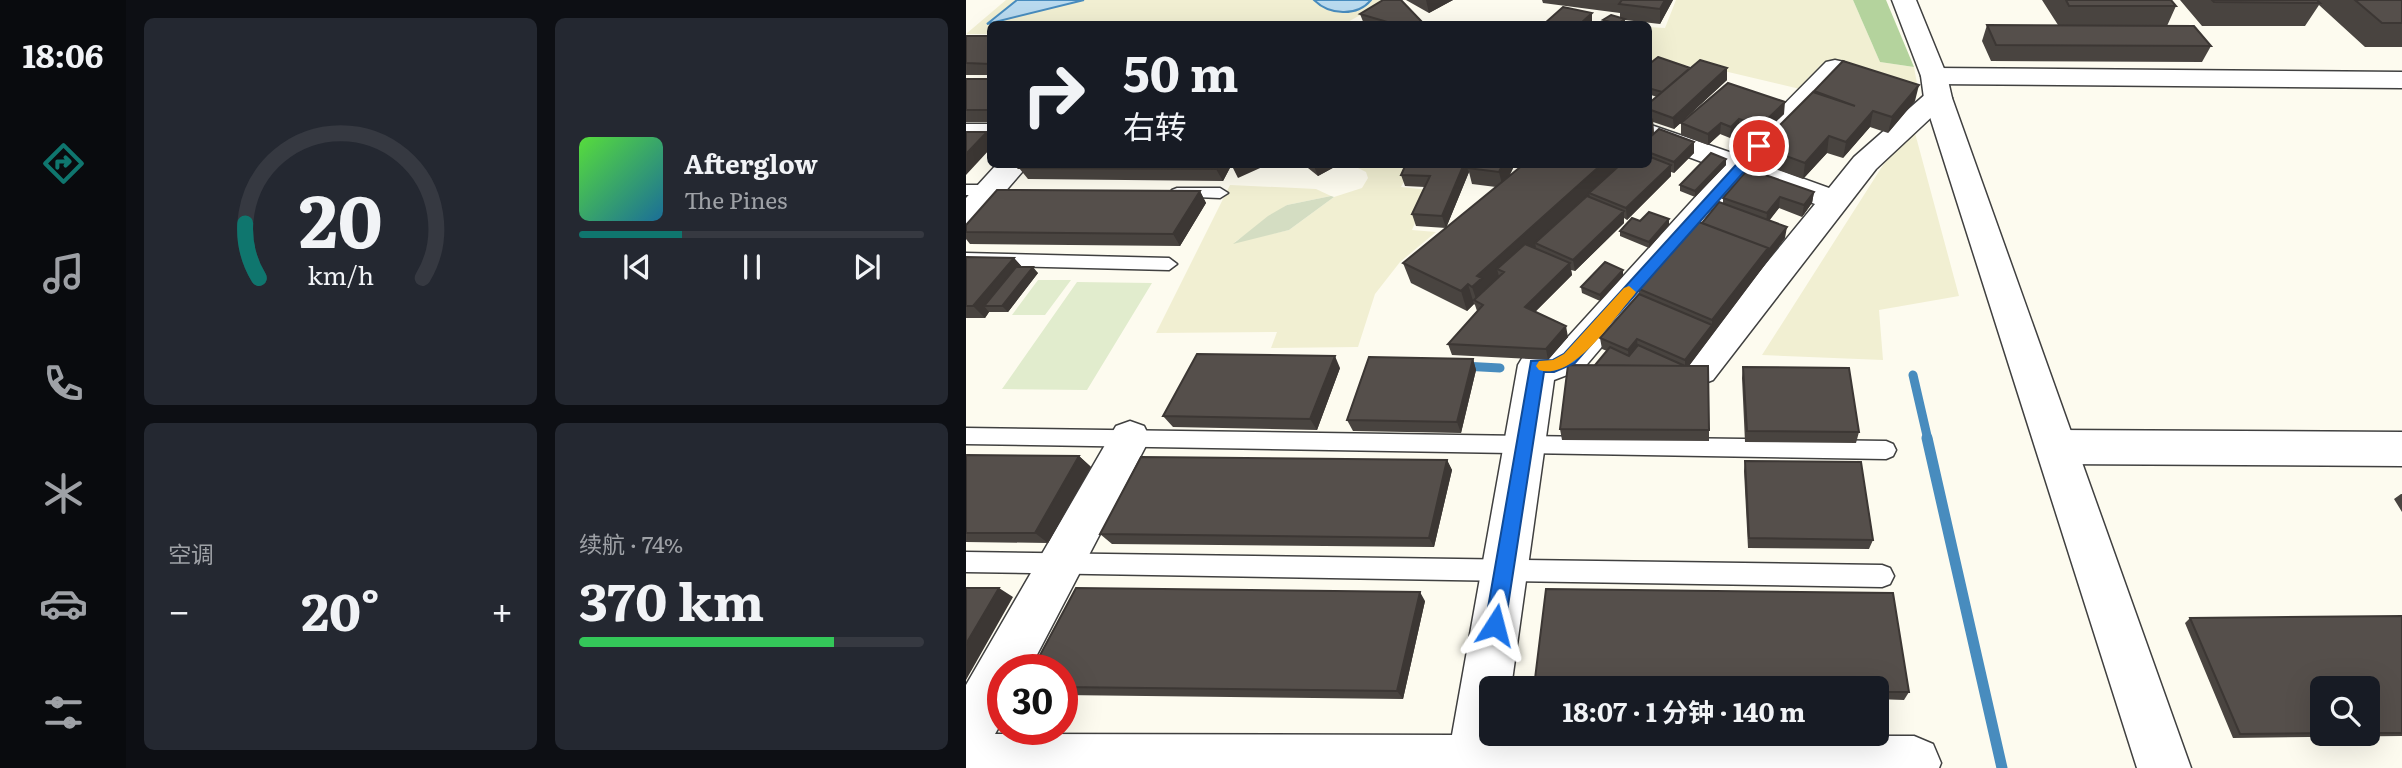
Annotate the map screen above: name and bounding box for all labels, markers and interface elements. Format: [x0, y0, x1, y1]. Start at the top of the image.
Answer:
text: 18:06 [22, 30, 104, 78]
text: 50 m [1123, 34, 1239, 107]
icon: right [1008, 49, 1099, 140]
text: 右转 [1123, 101, 1187, 149]
pin [1729, 116, 1789, 176]
icon: arrive [1740, 127, 1778, 165]
icon: directions [39, 139, 88, 188]
text: Afterglow [684, 143, 818, 182]
text: 20 [299, 162, 382, 270]
text: The Pines [684, 182, 787, 216]
icon: previous [618, 248, 656, 286]
icon: pause [733, 248, 771, 286]
icon: next [848, 248, 886, 286]
icon: music [39, 249, 88, 298]
text: km/h [307, 256, 374, 293]
icon: phone [39, 359, 88, 408]
icon: climate [39, 469, 88, 518]
text: 续航 · 74% [579, 526, 683, 560]
text: 空调 [168, 536, 214, 570]
text: 370 km [579, 560, 764, 637]
text: 20° [301, 570, 380, 647]
icon: car [39, 579, 88, 628]
text: − [168, 580, 190, 637]
text: + [491, 580, 513, 637]
position arrow [1458, 588, 1532, 662]
speed limit sign: 30 [987, 654, 1078, 745]
map controls [2310, 676, 2380, 746]
button: search [2310, 676, 2380, 746]
icon: filters [39, 688, 88, 737]
text: 18:07 · 1 分钟 · 140 m [1562, 691, 1806, 730]

